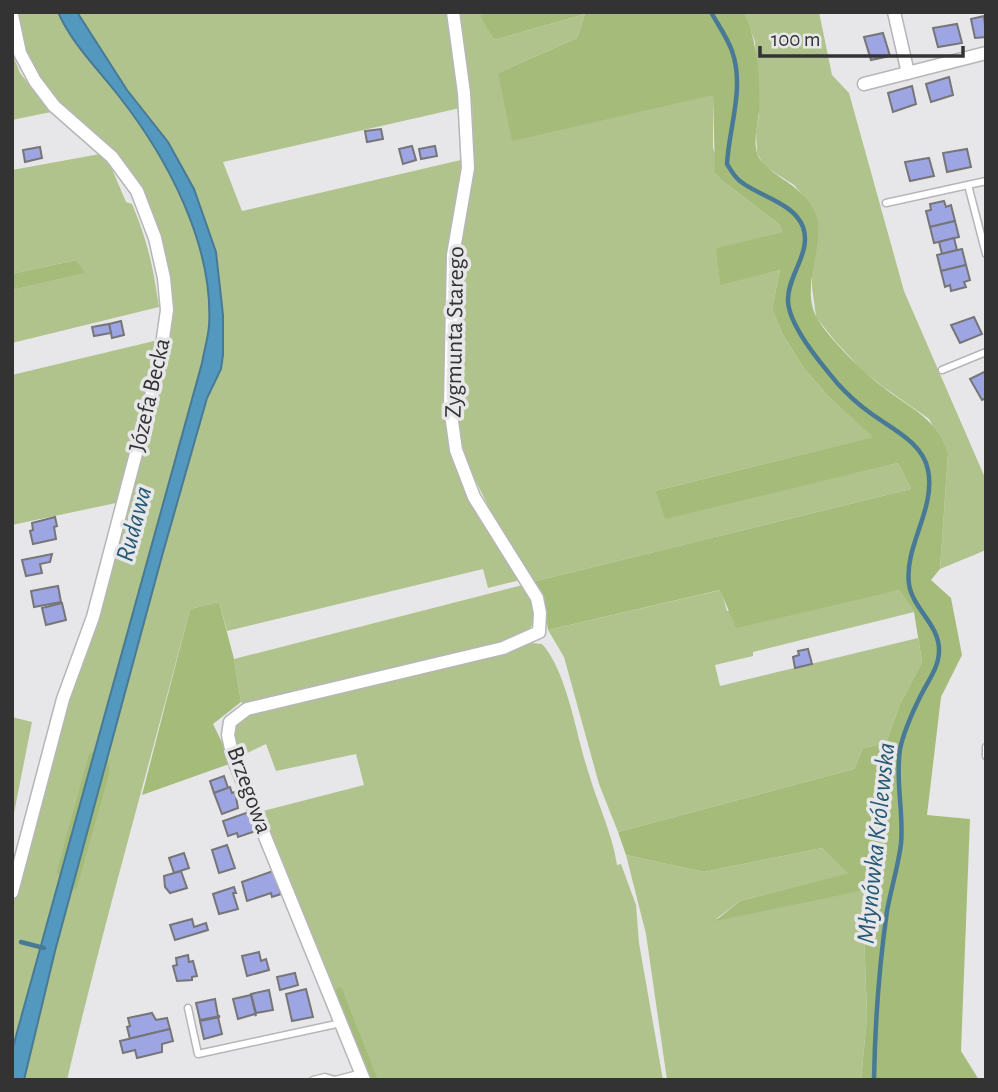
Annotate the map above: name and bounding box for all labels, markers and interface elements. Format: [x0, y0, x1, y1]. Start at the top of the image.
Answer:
scale bar [760, 14, 963, 58]
text: 100 m [771, 29, 821, 50]
street label: Zygmunta Starego [442, 246, 468, 418]
street label: Józefa Becka [125, 336, 175, 454]
water label: Rudawa [112, 484, 156, 564]
water label: Młynówka Królewska [853, 741, 899, 945]
street label: Brzegowa [222, 743, 276, 837]

